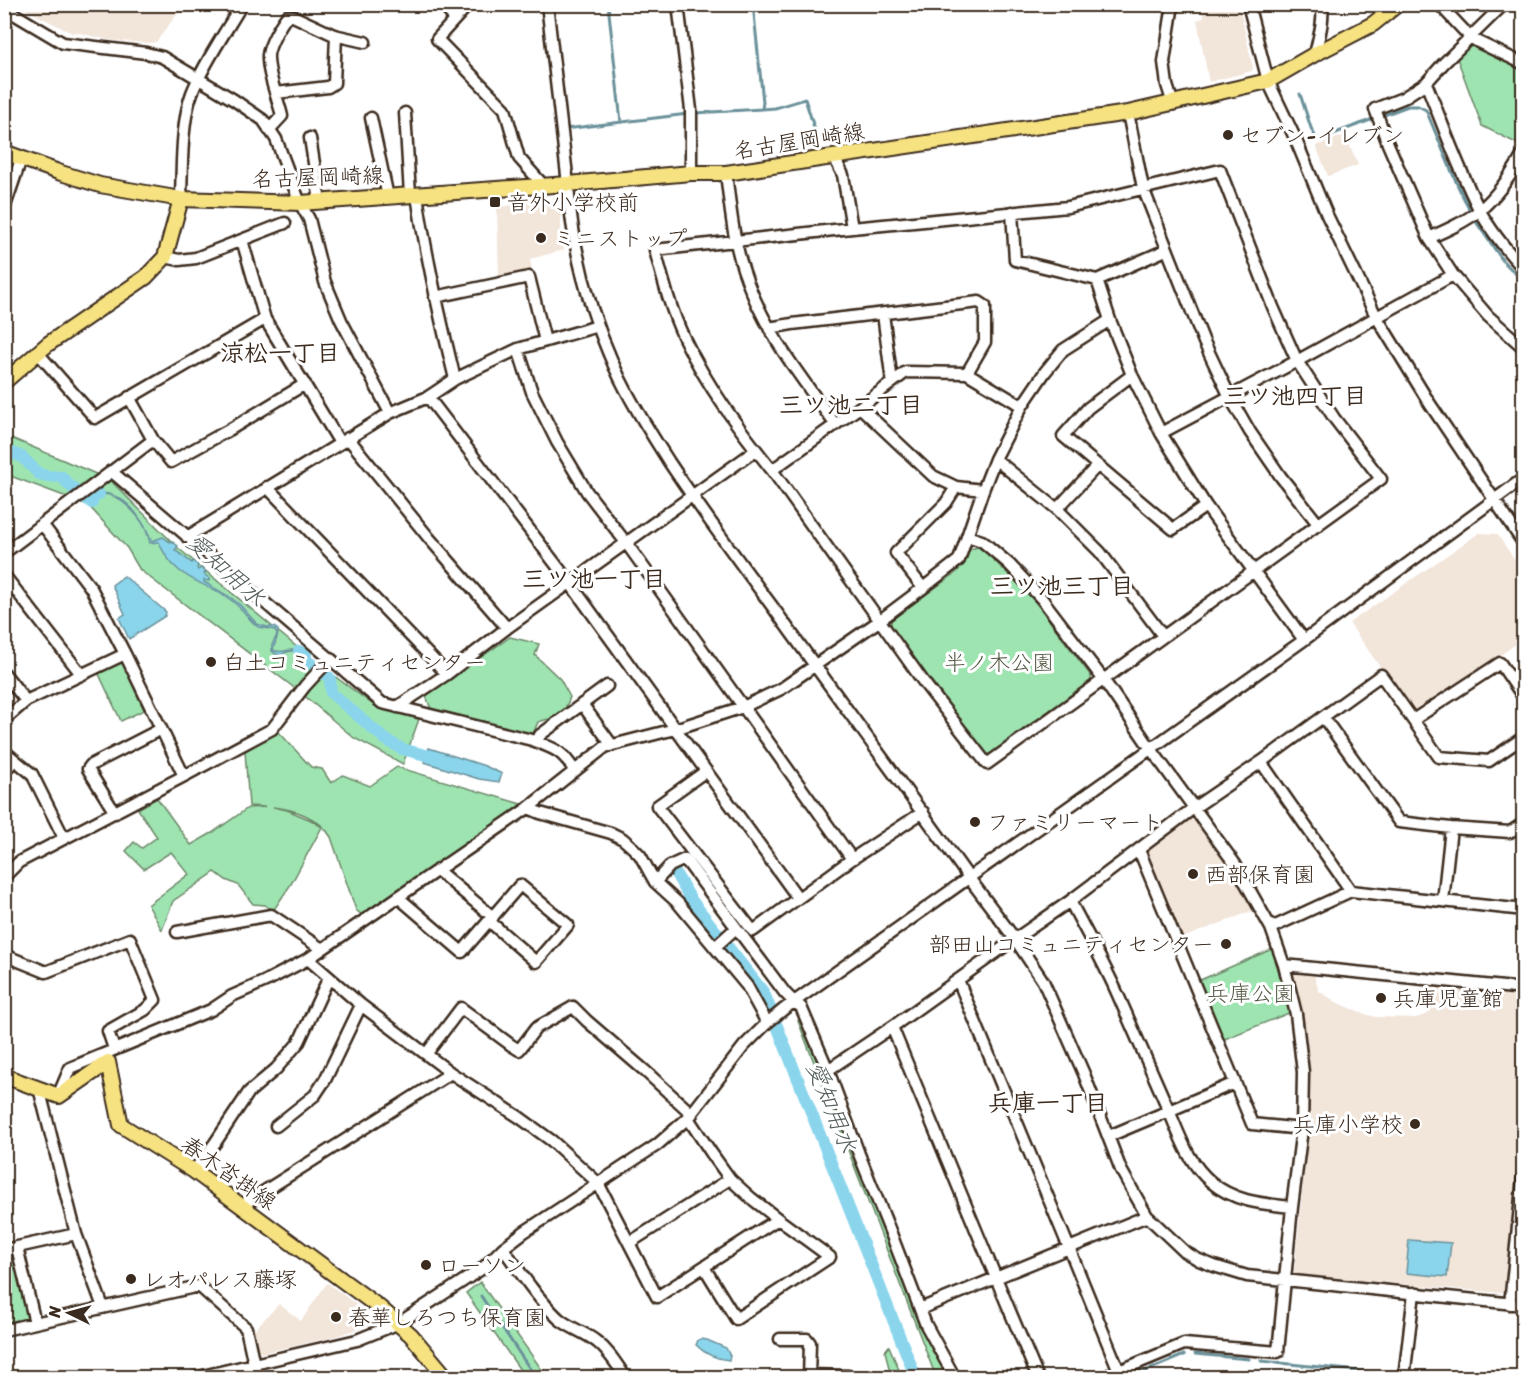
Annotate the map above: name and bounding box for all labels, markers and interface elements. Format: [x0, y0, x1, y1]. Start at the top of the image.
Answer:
street label: 名古屋岡崎線 [731, 111, 867, 171]
place label: セブン-イレブン [1240, 116, 1404, 155]
marker: セブン-イレブン [1221, 128, 1235, 142]
street label: 名古屋岡崎線 [251, 155, 385, 199]
place label: 音外小学校前 [507, 183, 639, 222]
marker: 音外小学校前 [488, 195, 502, 209]
place label: ミニストップ [553, 219, 687, 258]
marker: ミニストップ [534, 231, 548, 245]
district label: 涼松一丁目 [220, 332, 340, 374]
district label: 三ツ池四丁目 [1223, 375, 1367, 417]
district label: 三ツ池二丁目 [779, 384, 923, 426]
water label: 愛知用水 [176, 522, 276, 618]
district label: 三ツ池一丁目 [522, 558, 666, 600]
district label: 三ツ池三丁目 [990, 565, 1134, 607]
place label: 白土コミュニティセンター [223, 643, 486, 682]
park label: 半ノ木公園 [944, 643, 1054, 682]
marker: 白土コミュニティセンター [204, 655, 218, 669]
place label: ファミリーマート [987, 803, 1163, 842]
marker: ファミリーマート [968, 815, 982, 829]
place label: 西部保育園 [1205, 855, 1315, 894]
marker: 西部保育園 [1186, 867, 1200, 881]
place label: 部田山コミュニティセンター [929, 925, 1214, 964]
marker: 部田山コミュニティセンター [1219, 937, 1233, 951]
park label: 兵庫公園 [1207, 974, 1295, 1013]
place label: 兵庫児童館 [1393, 979, 1503, 1018]
marker: 兵庫児童館 [1374, 991, 1388, 1005]
water label: 愛知用水 [795, 1055, 869, 1159]
district label: 兵庫一丁目 [988, 1082, 1108, 1124]
place label: 兵庫小学校 [1293, 1105, 1403, 1144]
marker: 兵庫小学校 [1408, 1117, 1422, 1131]
street label: 春木沓掛線 [173, 1125, 285, 1221]
place label: ローソン [438, 1246, 526, 1285]
marker: ローソン [419, 1258, 433, 1272]
place label: レオパレス藤塚 [143, 1260, 297, 1299]
marker: レオパレス藤塚 [124, 1272, 138, 1286]
north arrow [39, 1283, 99, 1343]
place label: 春華しろつち保育園 [348, 1298, 546, 1337]
text: N [40, 1304, 70, 1320]
marker: 春華しろつち保育園 [329, 1310, 343, 1324]

